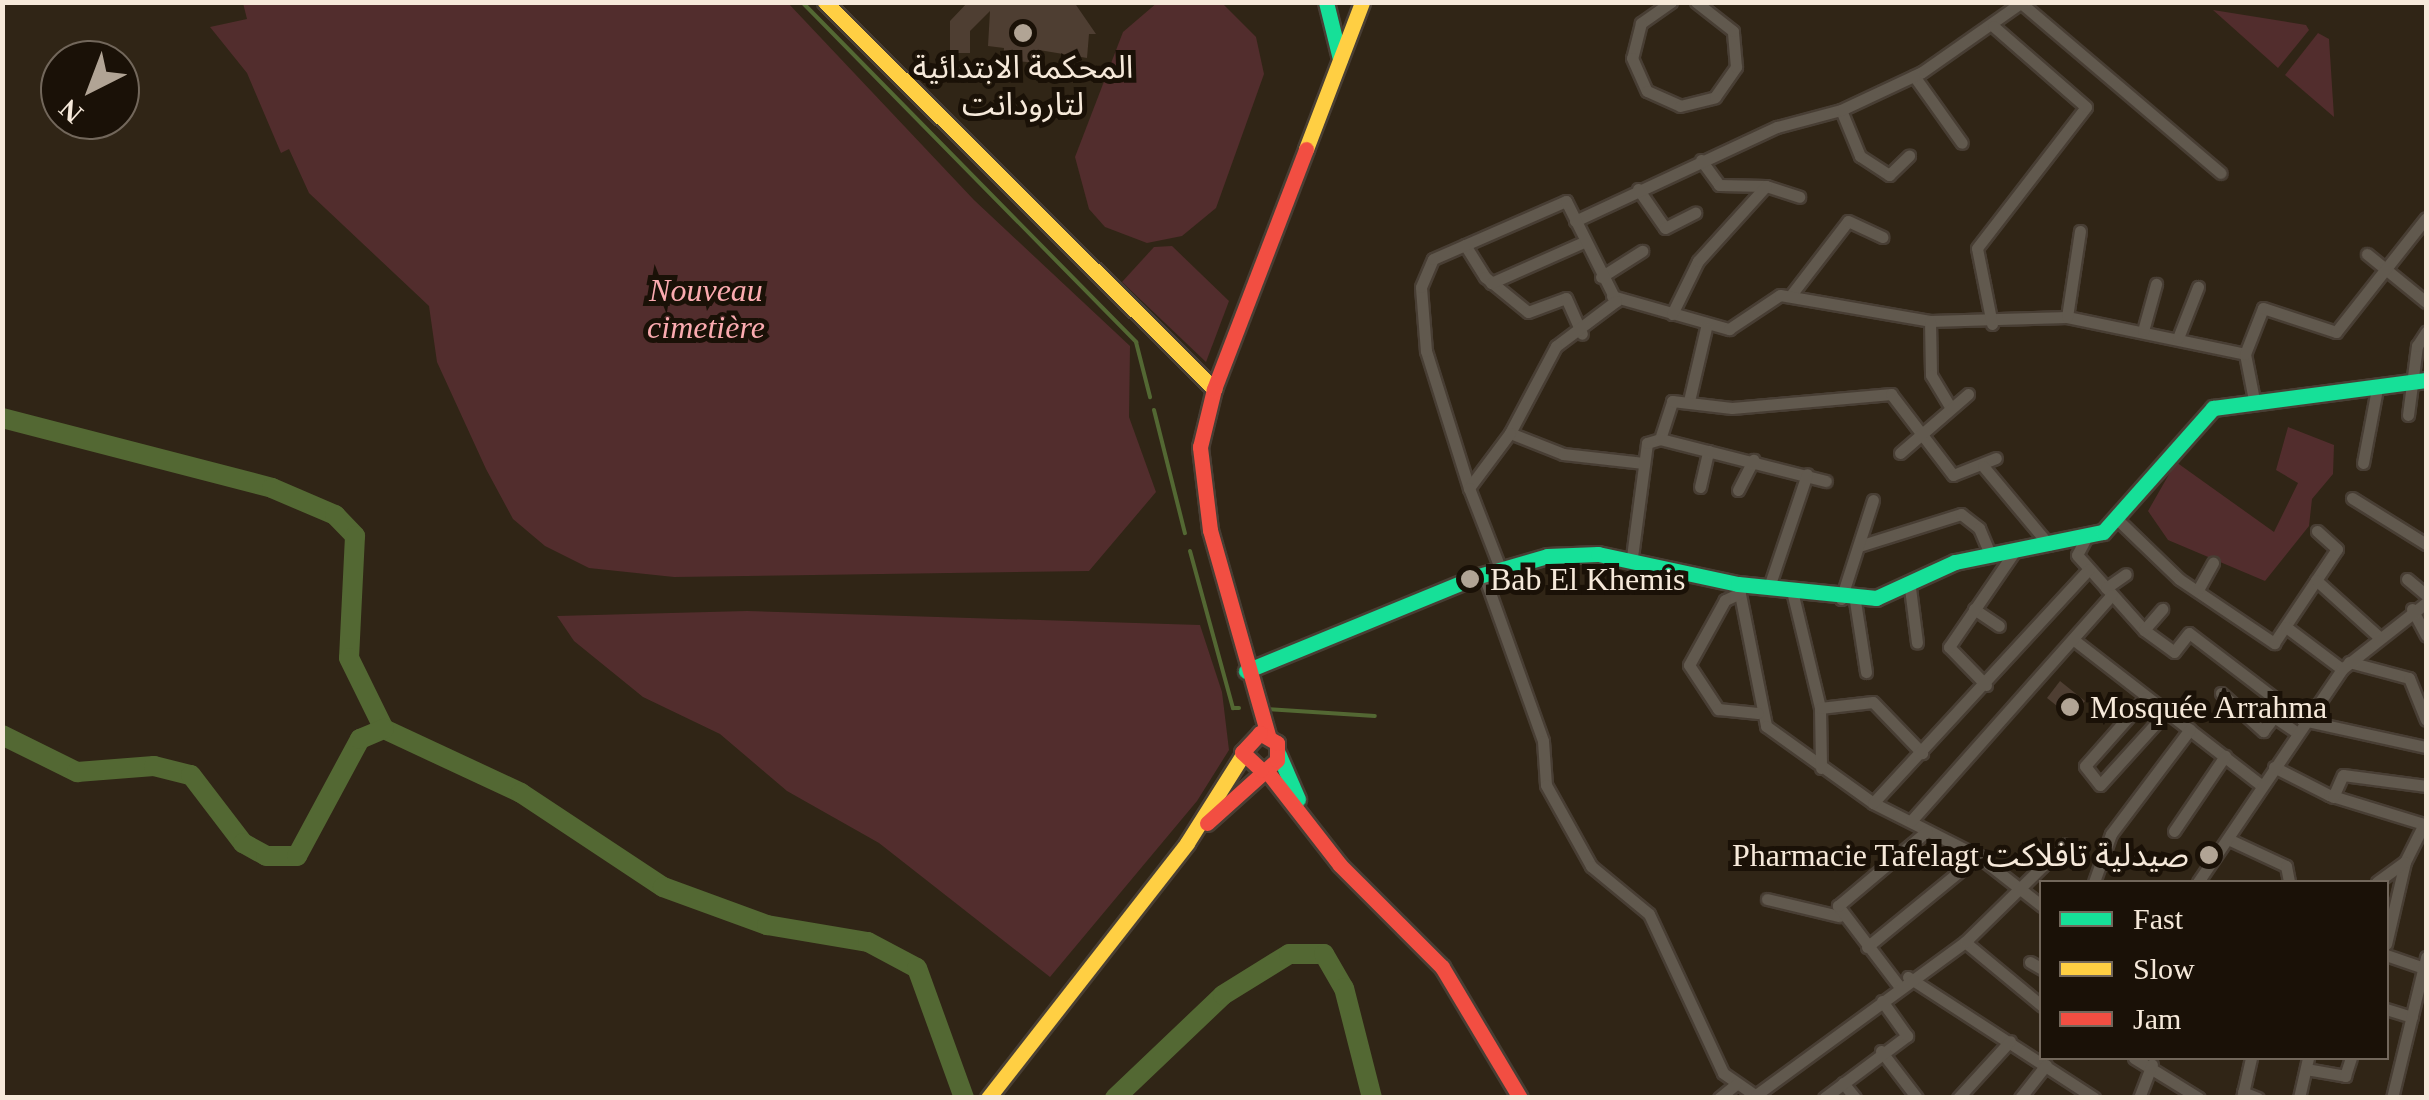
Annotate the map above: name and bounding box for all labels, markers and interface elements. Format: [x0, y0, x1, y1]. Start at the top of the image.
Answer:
marker: المحكمة الابتدائية لتارودانت [1012, 22, 1034, 44]
north arrow [40, 40, 140, 140]
place label: المحكمة الابتدائية لتارودانت [913, 49, 1133, 124]
text: N [53, 93, 89, 129]
park label: Nouveau cimetière [647, 272, 765, 347]
place label: Bab El Khemis [1490, 560, 1686, 598]
marker: Bab El Khemis [1459, 568, 1481, 590]
place label: Mosquée Arrahma [2090, 688, 2329, 726]
marker: Mosquée Arrahma [2059, 696, 2081, 718]
place label: Pharmacie Tafelagt صيدلية تافلاكت [1731, 836, 2189, 874]
marker: Pharmacie Tafelagt صيدلية تافلاكت [2198, 844, 2220, 866]
legend [2039, 880, 2389, 1060]
text: Fast [2133, 902, 2183, 935]
text: Slow [2133, 952, 2195, 985]
text: Jam [2133, 1002, 2181, 1035]

